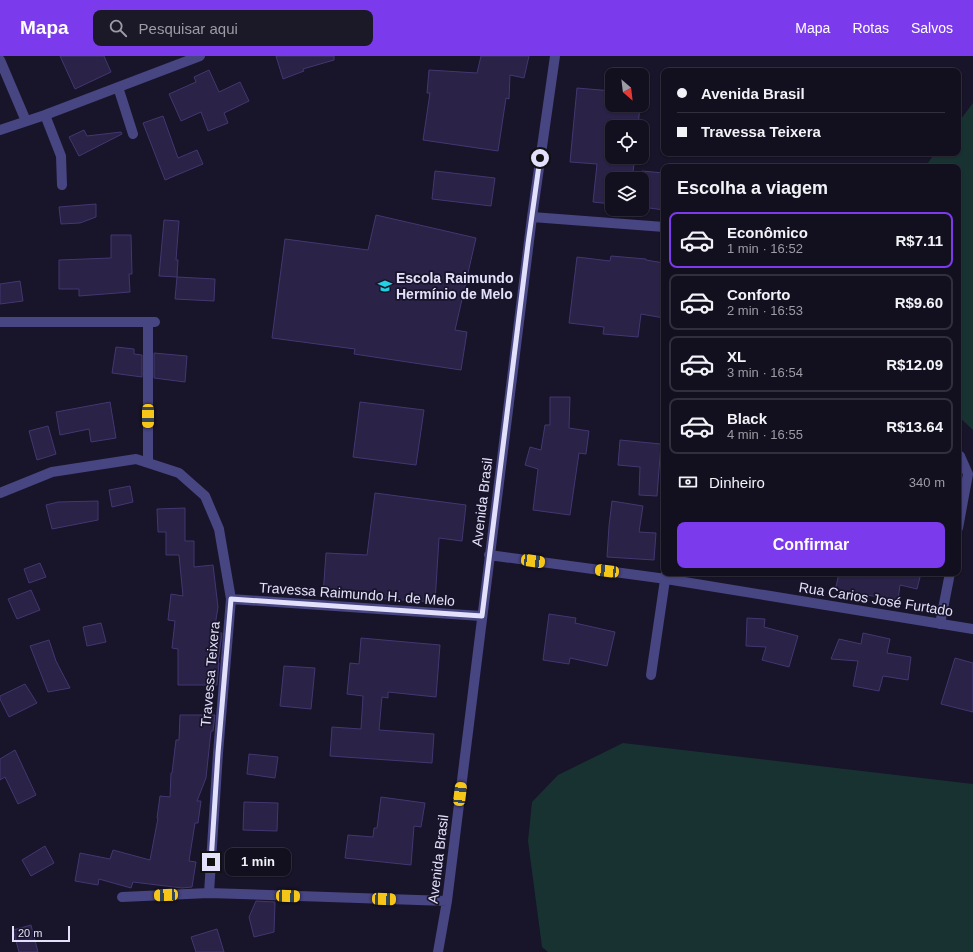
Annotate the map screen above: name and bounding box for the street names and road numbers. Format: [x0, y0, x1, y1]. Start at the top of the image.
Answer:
street label: Avenida Brasil [469, 457, 495, 547]
street label: Travessa Raimundo H. de Melo [259, 579, 456, 609]
street label: Rua Carios José Furtado [798, 579, 954, 619]
street label: Travessa Teixera [197, 620, 223, 727]
street label: Avenida Brasil [425, 814, 451, 904]

